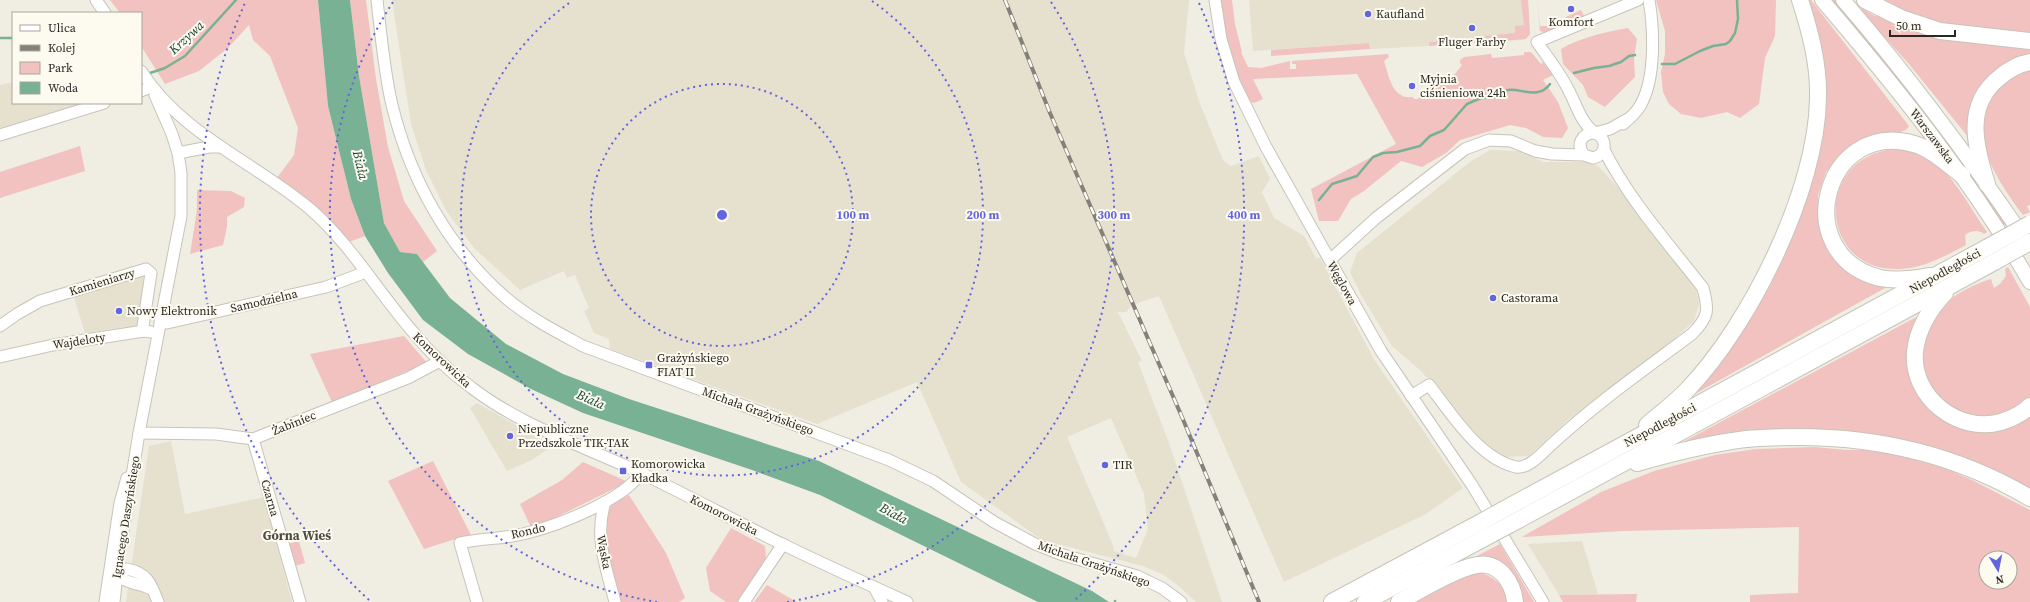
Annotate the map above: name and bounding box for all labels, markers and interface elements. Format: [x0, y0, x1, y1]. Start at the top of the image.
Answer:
marker: Komfort [1566, 4, 1576, 14]
place label: Kaufland [1376, 6, 1425, 22]
marker: Kaufland [1363, 9, 1373, 19]
legend [12, 12, 142, 104]
scale bar [1890, 12, 1955, 38]
place label: Komfort [1548, 14, 1594, 30]
water label: Krzywa [164, 17, 208, 59]
text: 50 m [1896, 18, 1922, 34]
text: Ulica [48, 20, 77, 36]
marker: Fluger Farby [1467, 23, 1477, 33]
place label: Fluger Farby [1438, 34, 1507, 50]
text: Kolej [48, 40, 75, 56]
text: Park [48, 60, 73, 76]
place label: Myjnia ciśnieniowa 24h [1420, 71, 1506, 101]
text: Woda [48, 80, 79, 96]
marker: Myjnia ciśnieniowa 24h [1407, 81, 1417, 91]
street label: Warszawska [1906, 105, 1959, 168]
water label: Biała [349, 148, 372, 181]
text: 100 m [837, 207, 870, 223]
text: 200 m [967, 207, 1000, 223]
text: 300 m [1098, 207, 1131, 223]
text: 400 m [1228, 207, 1261, 223]
centre of rings [715, 208, 729, 222]
street label: Niepodległości [1906, 245, 1984, 297]
street label: Węglowa [1323, 258, 1361, 309]
street label: Kamieniarzy [67, 264, 138, 300]
street label: Samodzielna [229, 285, 300, 316]
place label: Castorama [1501, 290, 1559, 306]
marker: Castorama [1488, 293, 1498, 303]
place label: Nowy Elektronik [127, 303, 217, 319]
marker: Nowy Elektronik [114, 306, 124, 316]
street label: Wajdeloty [52, 329, 107, 353]
street label: Komorowicka [409, 329, 475, 392]
place label: Grażyńskiego FIAT II [657, 350, 730, 380]
marker: Grażyńskiego FIAT II [644, 360, 654, 370]
street label: Michała Grażyńskiego [700, 383, 817, 439]
water label: Biała [573, 385, 608, 413]
street label: Niepodległości [1621, 399, 1699, 451]
street label: Żabiniec [270, 407, 318, 439]
place label: Niepubliczne Przedszkole TIK-TAK [518, 421, 629, 451]
marker: Niepubliczne Przedszkole TIK-TAK [505, 431, 515, 441]
street label: Ignacego Daszyńskiego [108, 454, 144, 580]
place label: Komorowicka Kładka [631, 456, 706, 486]
place label: TIR [1113, 457, 1133, 473]
marker: TIR [1100, 460, 1110, 470]
marker: Komorowicka Kładka [618, 466, 628, 476]
street label: Czarna [257, 478, 283, 519]
street label: Komorowicka [687, 491, 762, 539]
water label: Biała [876, 499, 911, 528]
street label: Rondo [509, 519, 547, 543]
district label: Górna Wieś [263, 527, 331, 544]
street label: Wąska [593, 534, 615, 571]
street label: Michała Grażyńskiego [1036, 537, 1153, 591]
north arrow [1978, 550, 2018, 590]
text: N [1994, 571, 2005, 587]

